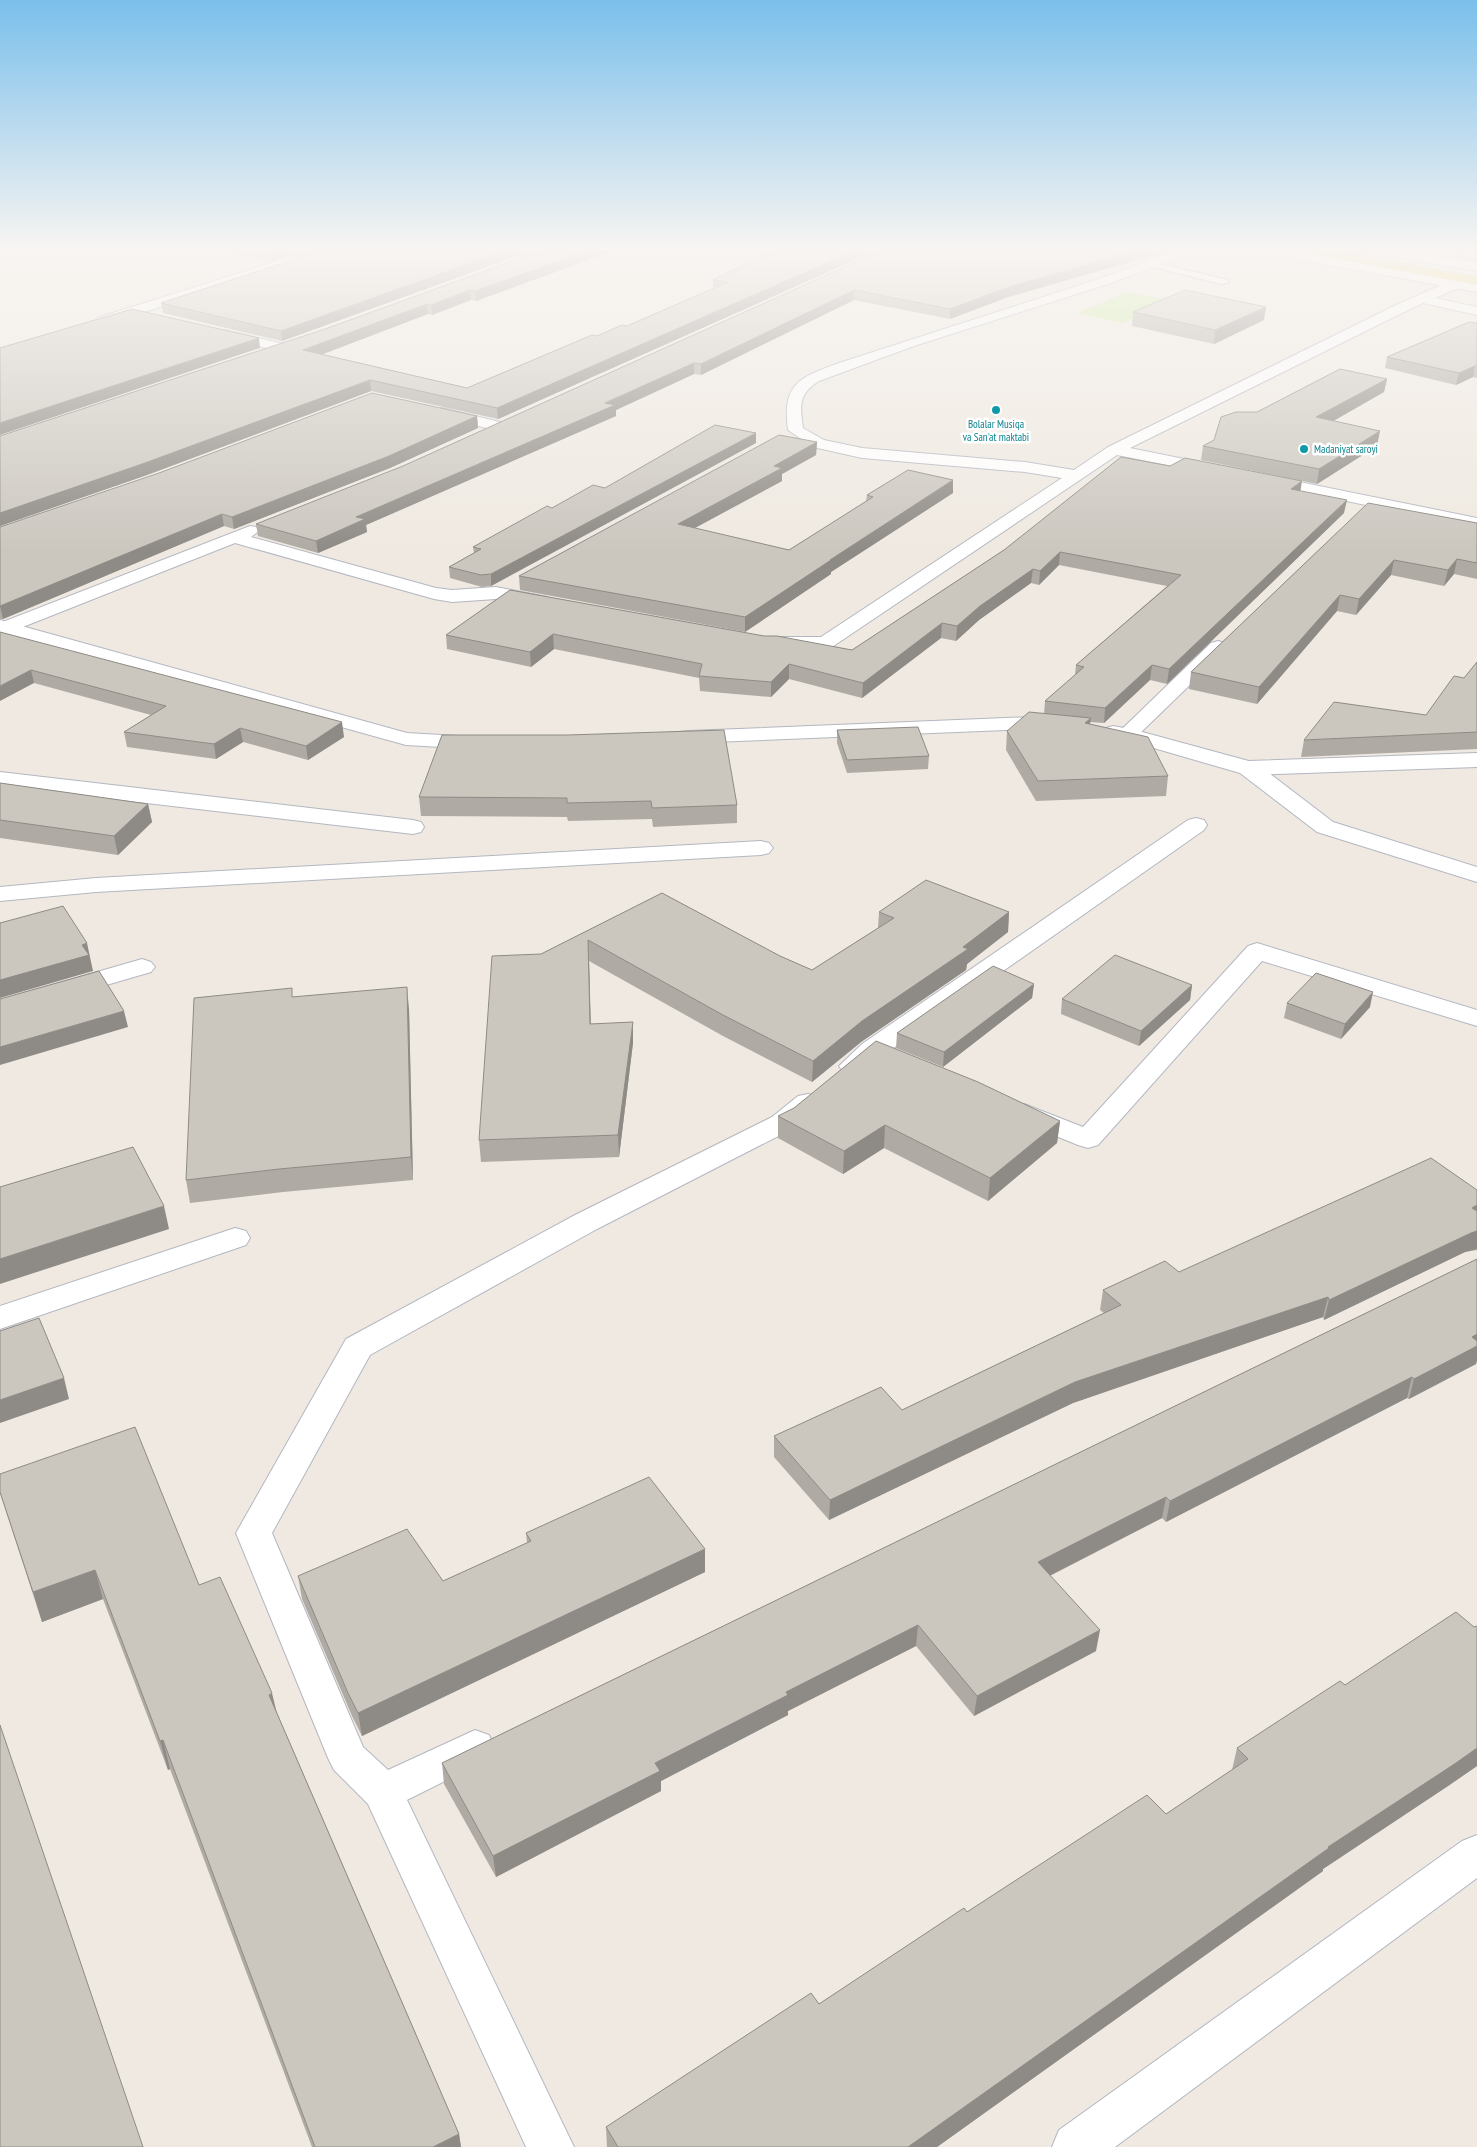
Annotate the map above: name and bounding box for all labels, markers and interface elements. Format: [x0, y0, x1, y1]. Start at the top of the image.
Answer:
marker: Bolalar Musiqa va San'at maktabi [990, 404, 1002, 416]
place label: Bolalar Musiqa va San'at maktabi [963, 417, 1029, 444]
place label: Madaniyat saroyi [1314, 442, 1378, 456]
marker: Madaniyat saroyi [1298, 443, 1310, 455]

